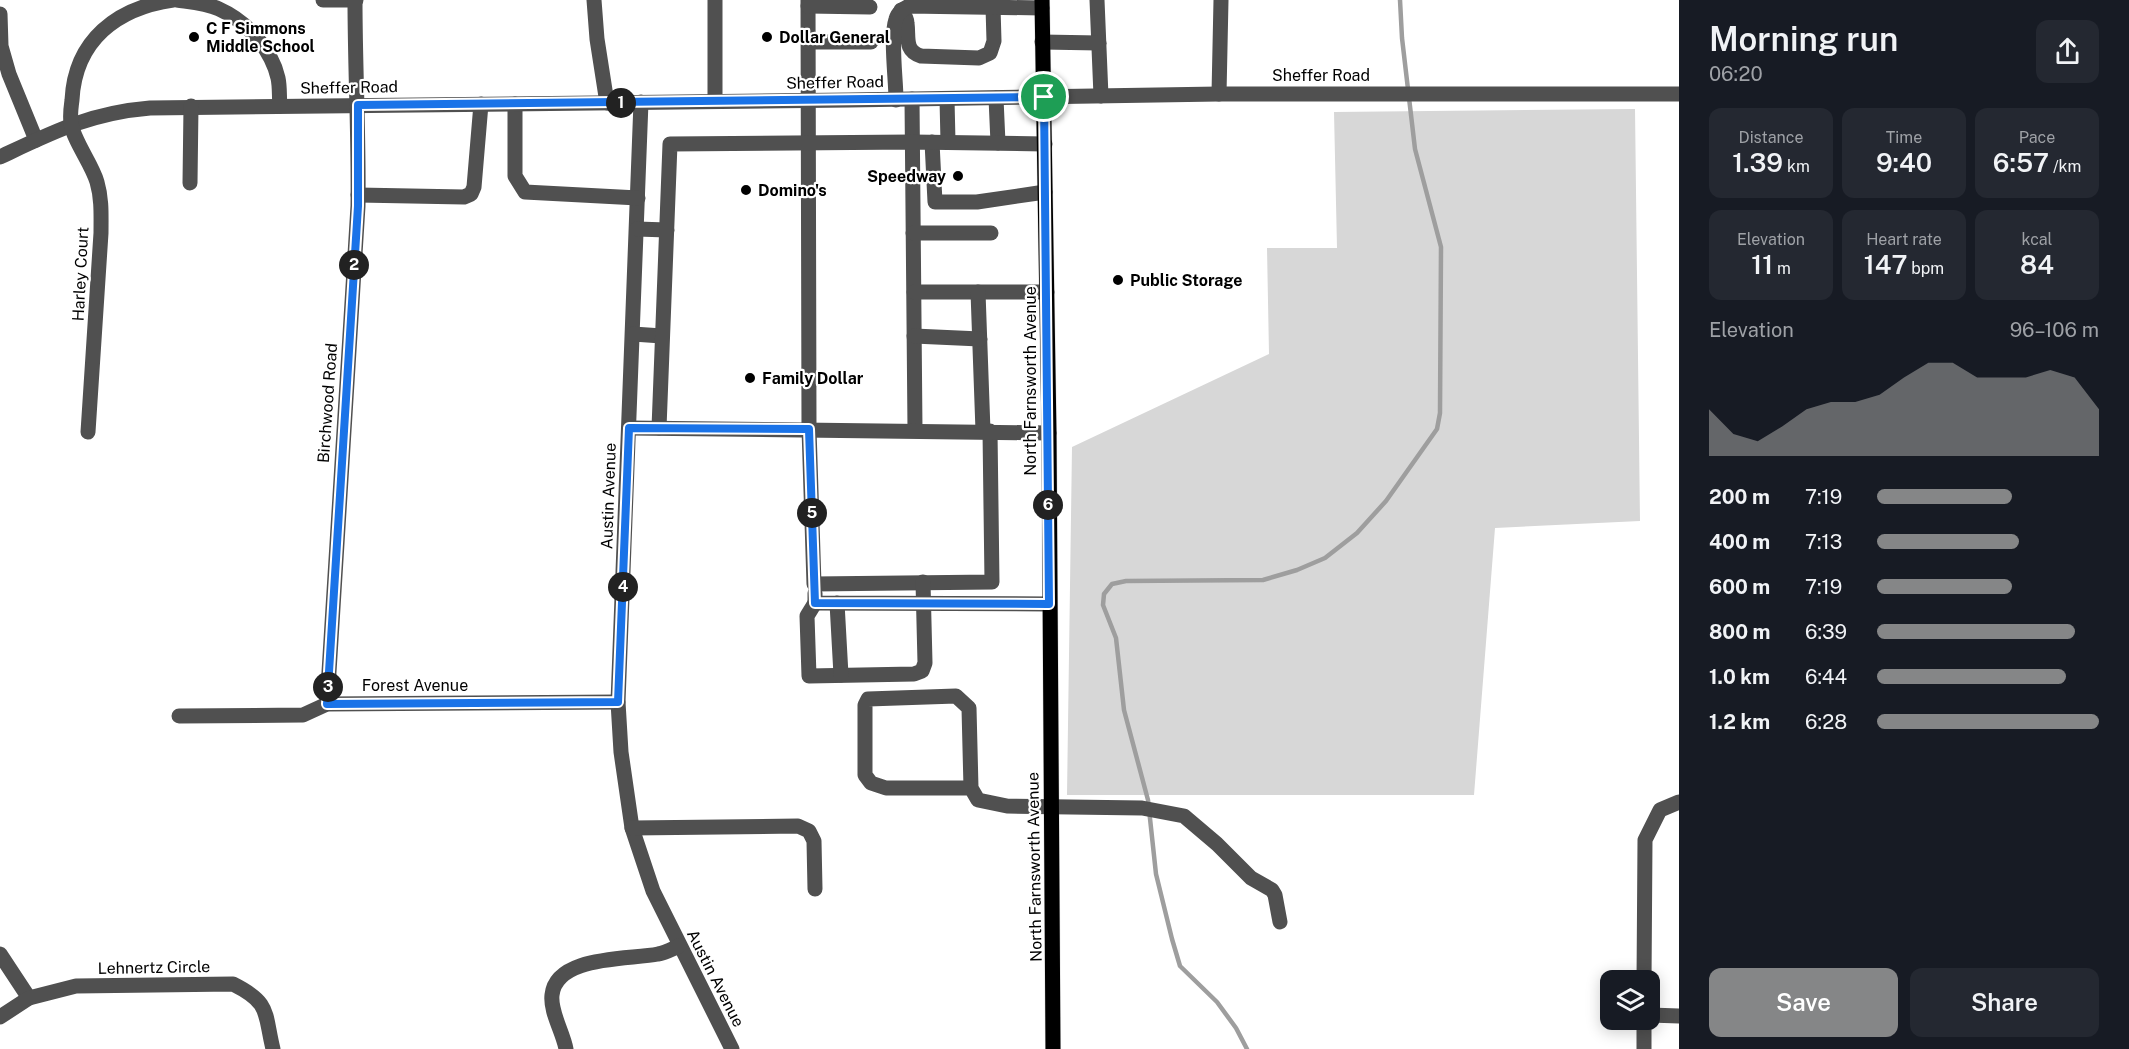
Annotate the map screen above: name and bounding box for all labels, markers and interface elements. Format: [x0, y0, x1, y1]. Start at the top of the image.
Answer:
place label: C F Simmons Middle School [206, 19, 315, 56]
text: Morning run [1709, 20, 1898, 58]
button: share [2036, 20, 2099, 83]
place label: Dollar General [779, 28, 890, 47]
marker: C F Simmons Middle School [187, 30, 201, 44]
marker: Dollar General [760, 30, 774, 44]
text: 06:20 [1709, 62, 1763, 86]
street label: Sheffer Road [1272, 66, 1370, 85]
pin [1018, 71, 1069, 122]
street label: Sheffer Road [786, 72, 884, 93]
street label: Sheffer Road [300, 77, 398, 98]
icon: arrive [1027, 80, 1060, 113]
pin: 1 [606, 88, 636, 118]
text: 1 [618, 93, 624, 112]
text: Distance [1739, 128, 1803, 147]
text: Time [1886, 128, 1922, 147]
text: Pace [2019, 128, 2055, 147]
text: 1.39 [1732, 147, 1783, 178]
text: 9:40 [1876, 147, 1932, 178]
text: 6:57 [1993, 147, 2049, 178]
text: km [1783, 157, 1810, 176]
text: /km [2049, 157, 2081, 176]
place label: Speedway [867, 167, 946, 186]
marker: Speedway [951, 169, 965, 183]
place label: Domino's [758, 181, 827, 200]
marker: Domino's [739, 183, 753, 197]
street label: Harley Court [69, 226, 92, 322]
text: Elevation [1737, 230, 1805, 249]
text: Heart rate [1866, 230, 1942, 249]
text: kcal [2022, 230, 2052, 249]
text: 11 [1751, 249, 1773, 280]
text: 147 [1864, 249, 1907, 280]
text: 84 [2020, 249, 2054, 280]
pin: 2 [339, 250, 369, 280]
text: 2 [349, 255, 359, 274]
text: m [1773, 259, 1791, 278]
text: bpm [1907, 259, 1944, 278]
place label: Public Storage [1130, 271, 1242, 290]
marker: Public Storage [1111, 273, 1125, 287]
street label: North Farnsworth Avenue [1021, 286, 1040, 476]
text: Elevation [1709, 318, 1794, 342]
text: 96–106 m [2010, 318, 2099, 342]
street label: Birchwood Road [314, 342, 341, 464]
place label: Family Dollar [762, 369, 864, 388]
marker: Family Dollar [743, 371, 757, 385]
street label: Austin Avenue [597, 442, 620, 550]
text: 200 m [1709, 485, 1770, 509]
text: 7:19 [1805, 485, 1842, 509]
pin: 6 [1033, 490, 1063, 520]
text: 6 [1043, 495, 1053, 514]
pin: 5 [797, 498, 827, 528]
text: 5 [807, 503, 817, 522]
text: 400 m [1709, 530, 1770, 554]
text: 7:13 [1805, 530, 1842, 554]
pin: 4 [608, 572, 638, 602]
text: 600 m [1709, 575, 1770, 599]
text: 7:19 [1805, 575, 1842, 599]
text: 4 [618, 577, 628, 596]
text: 800 m [1709, 620, 1771, 644]
text: 6:39 [1805, 620, 1847, 644]
text: 1.0 km [1709, 665, 1770, 689]
text: 6:44 [1805, 665, 1847, 689]
pin: 3 [313, 672, 343, 702]
street label: Forest Avenue [362, 676, 468, 695]
text: 3 [323, 677, 333, 696]
text: 1.2 km [1709, 710, 1770, 734]
text: 6:28 [1805, 710, 1847, 734]
street label: North Farnsworth Avenue [1023, 772, 1046, 962]
street label: Austin Avenue [683, 926, 748, 1030]
street label: Lehnertz Circle [98, 957, 210, 978]
button: Save [1709, 968, 1898, 1037]
button: Share [1910, 968, 2099, 1037]
map controls [1600, 970, 1660, 1030]
button: layers [1600, 970, 1660, 1030]

